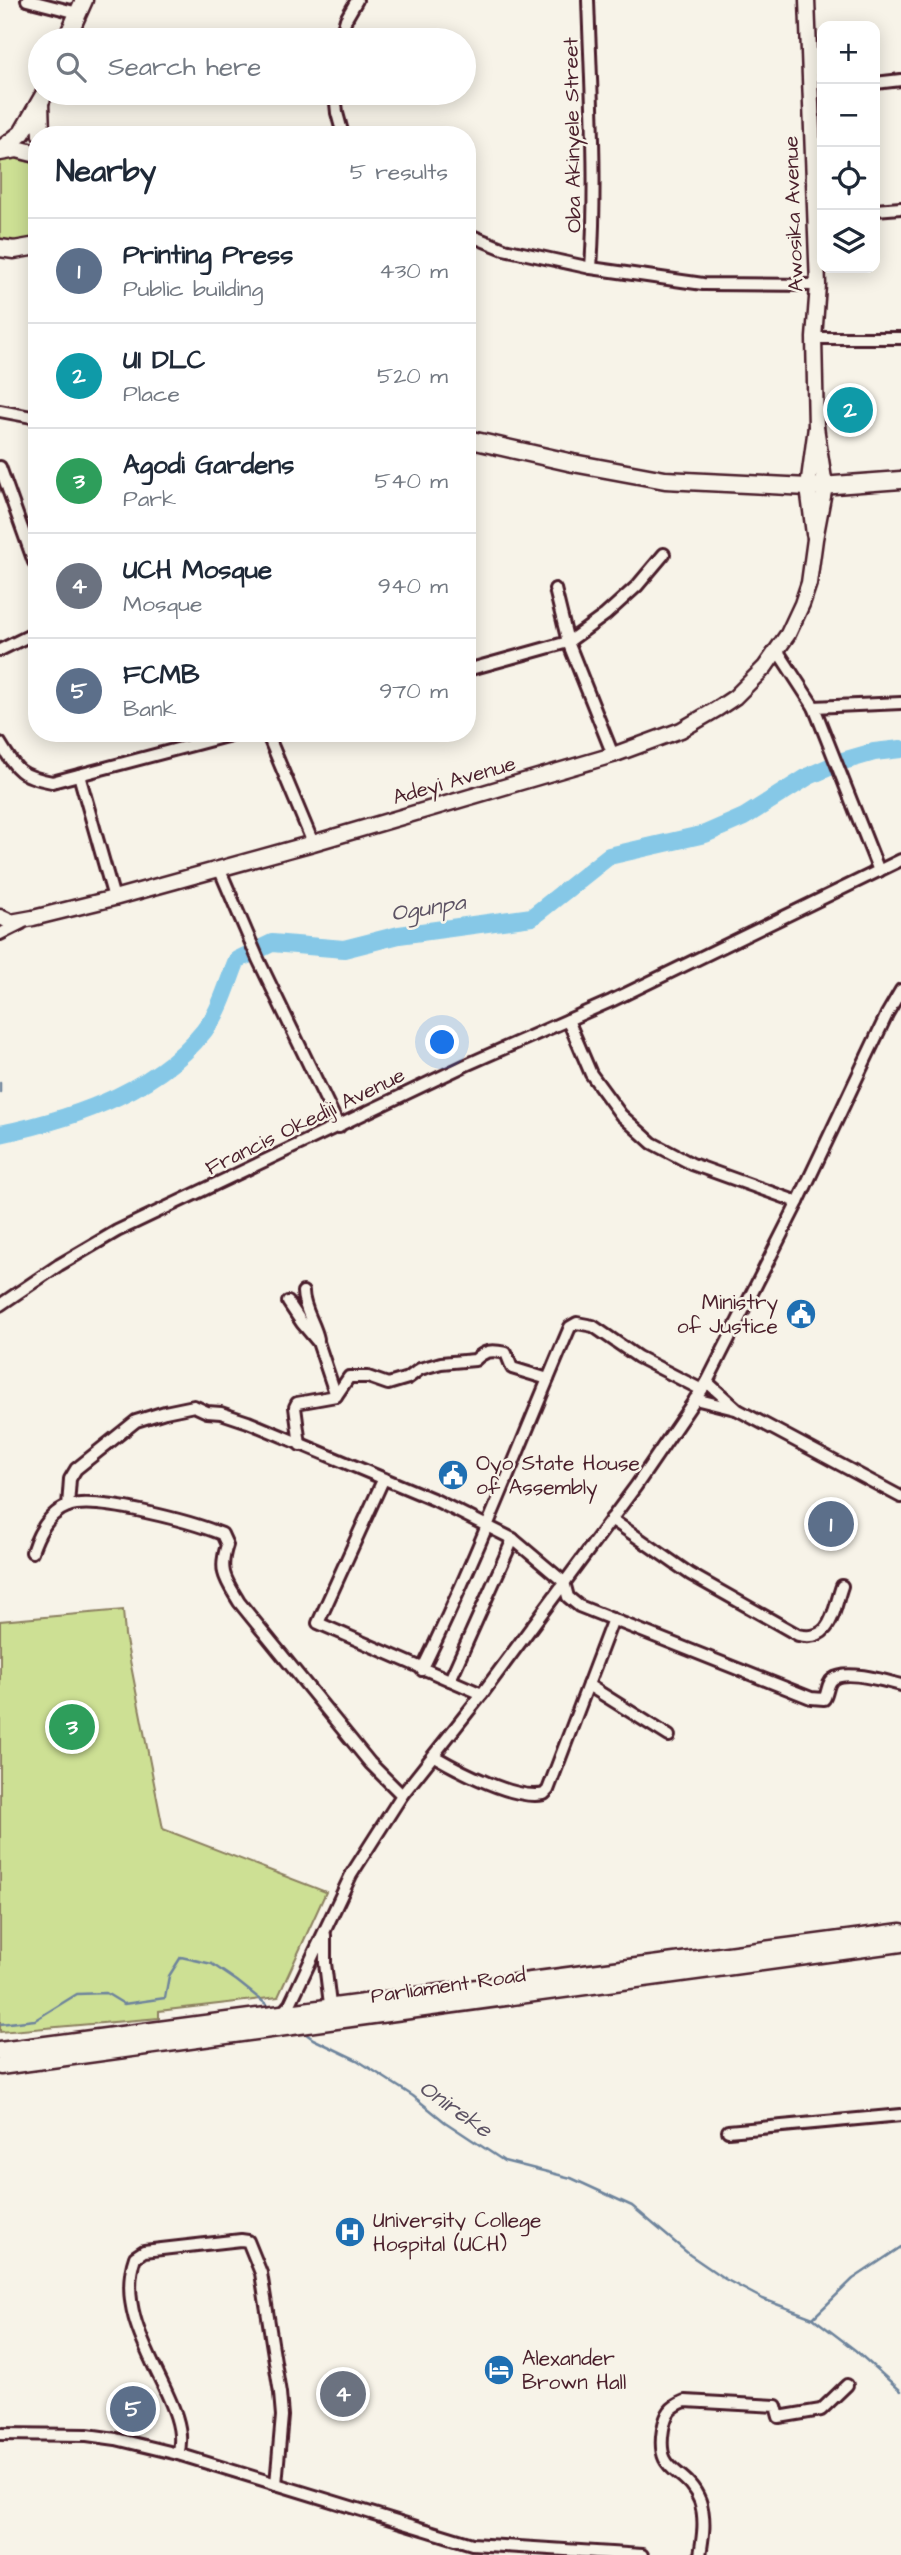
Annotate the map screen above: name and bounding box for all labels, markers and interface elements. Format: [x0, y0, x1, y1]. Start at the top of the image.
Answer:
map controls [817, 21, 880, 273]
button: + [817, 21, 880, 84]
search box [28, 28, 476, 105]
street label: Oba Akinyele Street [556, 36, 591, 233]
icon: search [52, 48, 90, 86]
text: Search here [108, 49, 261, 85]
button: − [817, 84, 880, 147]
street label: Awosika Avenue [776, 135, 811, 293]
button: locate [817, 147, 880, 210]
text: Nearby [56, 151, 156, 193]
text: 5 results [350, 156, 448, 188]
button: layers [817, 210, 880, 273]
text: Printing Press [123, 237, 293, 273]
text: 1 [78, 255, 80, 287]
text: 430 m [379, 255, 448, 287]
text: Public building [123, 273, 263, 305]
text: UI DLC [123, 342, 205, 378]
text: 2 [72, 360, 86, 392]
text: 520 m [377, 360, 448, 392]
text: Place [123, 378, 180, 410]
pin: 2 [827, 384, 873, 436]
text: Agodi Gardens [123, 447, 294, 483]
text: 3 [73, 465, 85, 497]
text: 540 m [374, 465, 448, 497]
text: Park [123, 483, 176, 515]
text: UCH Mosque [123, 552, 272, 588]
text: 4 [71, 570, 87, 602]
text: 940 m [378, 570, 448, 602]
text: Mosque [123, 588, 202, 620]
text: FCMB [123, 657, 199, 693]
text: 5 [71, 675, 87, 707]
text: 970 m [379, 675, 448, 707]
text: Bank [123, 693, 177, 725]
street label: Adeyi Avenue [389, 749, 520, 814]
water label: Ogunpa [389, 886, 469, 931]
your location [425, 1025, 459, 1059]
street label: Francis Okediji Avenue [201, 1061, 410, 1182]
place label: Ministry of Justice [677, 1288, 778, 1341]
public building icon: Ministry of Justice [784, 1297, 818, 1331]
place label: Oyo State House of Assembly [476, 1449, 640, 1504]
public building icon: Oyo State House of Assembly [436, 1458, 470, 1492]
pin: 1 [808, 1498, 854, 1550]
pin: 3 [49, 1701, 95, 1753]
street label: Parliament Road [369, 1960, 528, 2011]
water label: Onireke [413, 2072, 499, 2146]
place label: University College Hospital (UCH) [373, 2206, 541, 2260]
hospital icon: University College Hospital (UCH) [333, 2215, 367, 2249]
place label: Alexander Brown Hall [522, 2344, 626, 2397]
hotel icon: Alexander Brown Hall [482, 2353, 516, 2387]
pin: 4 [320, 2368, 366, 2420]
pin: 5 [110, 2383, 156, 2435]

